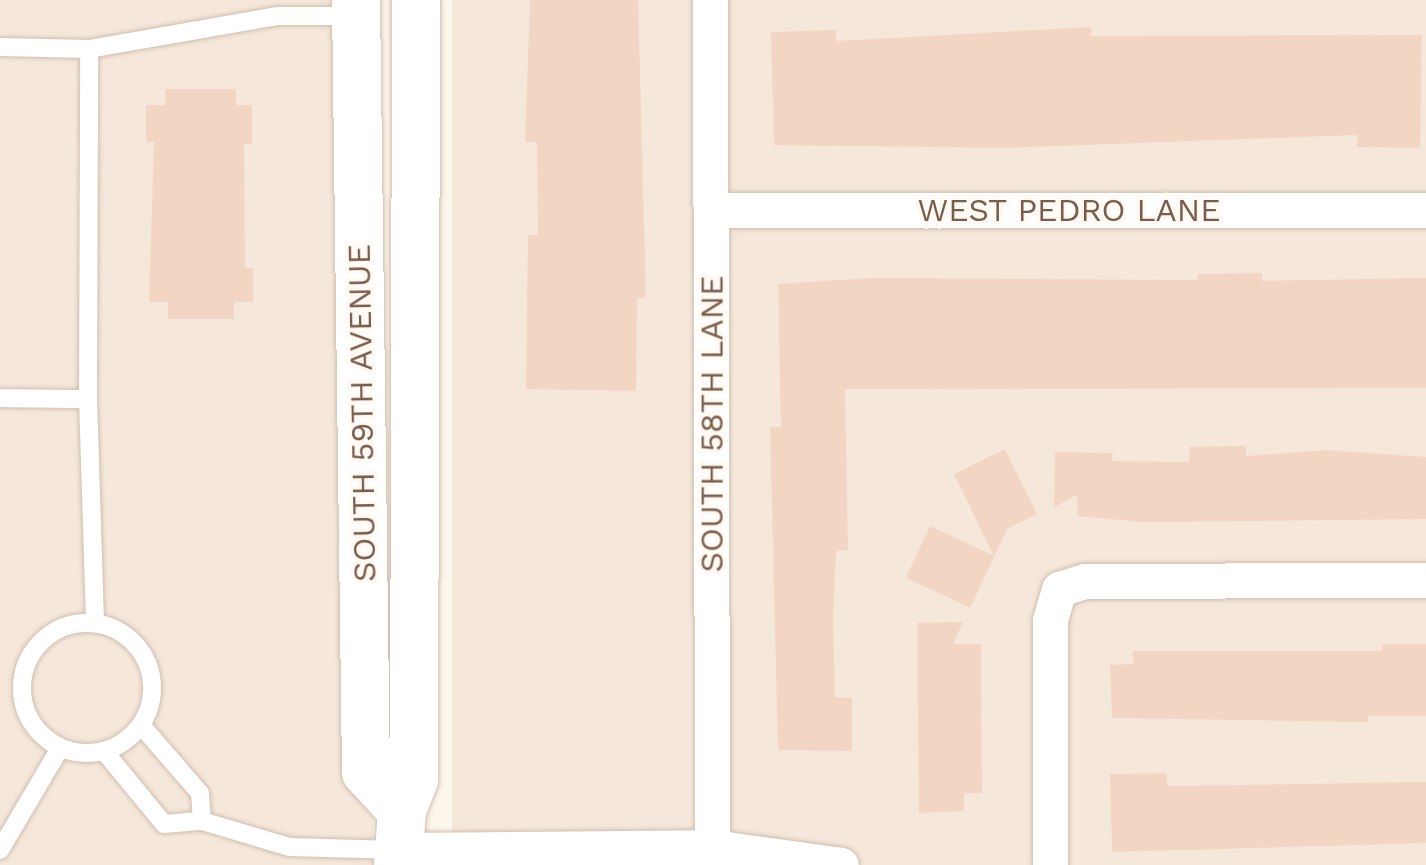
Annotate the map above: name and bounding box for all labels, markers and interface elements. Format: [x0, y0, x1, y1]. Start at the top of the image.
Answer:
street label: WEST PEDRO LANE [917, 191, 1221, 229]
street label: SOUTH 59TH AVENUE [340, 243, 384, 583]
street label: SOUTH 58TH LANE [693, 275, 731, 573]

